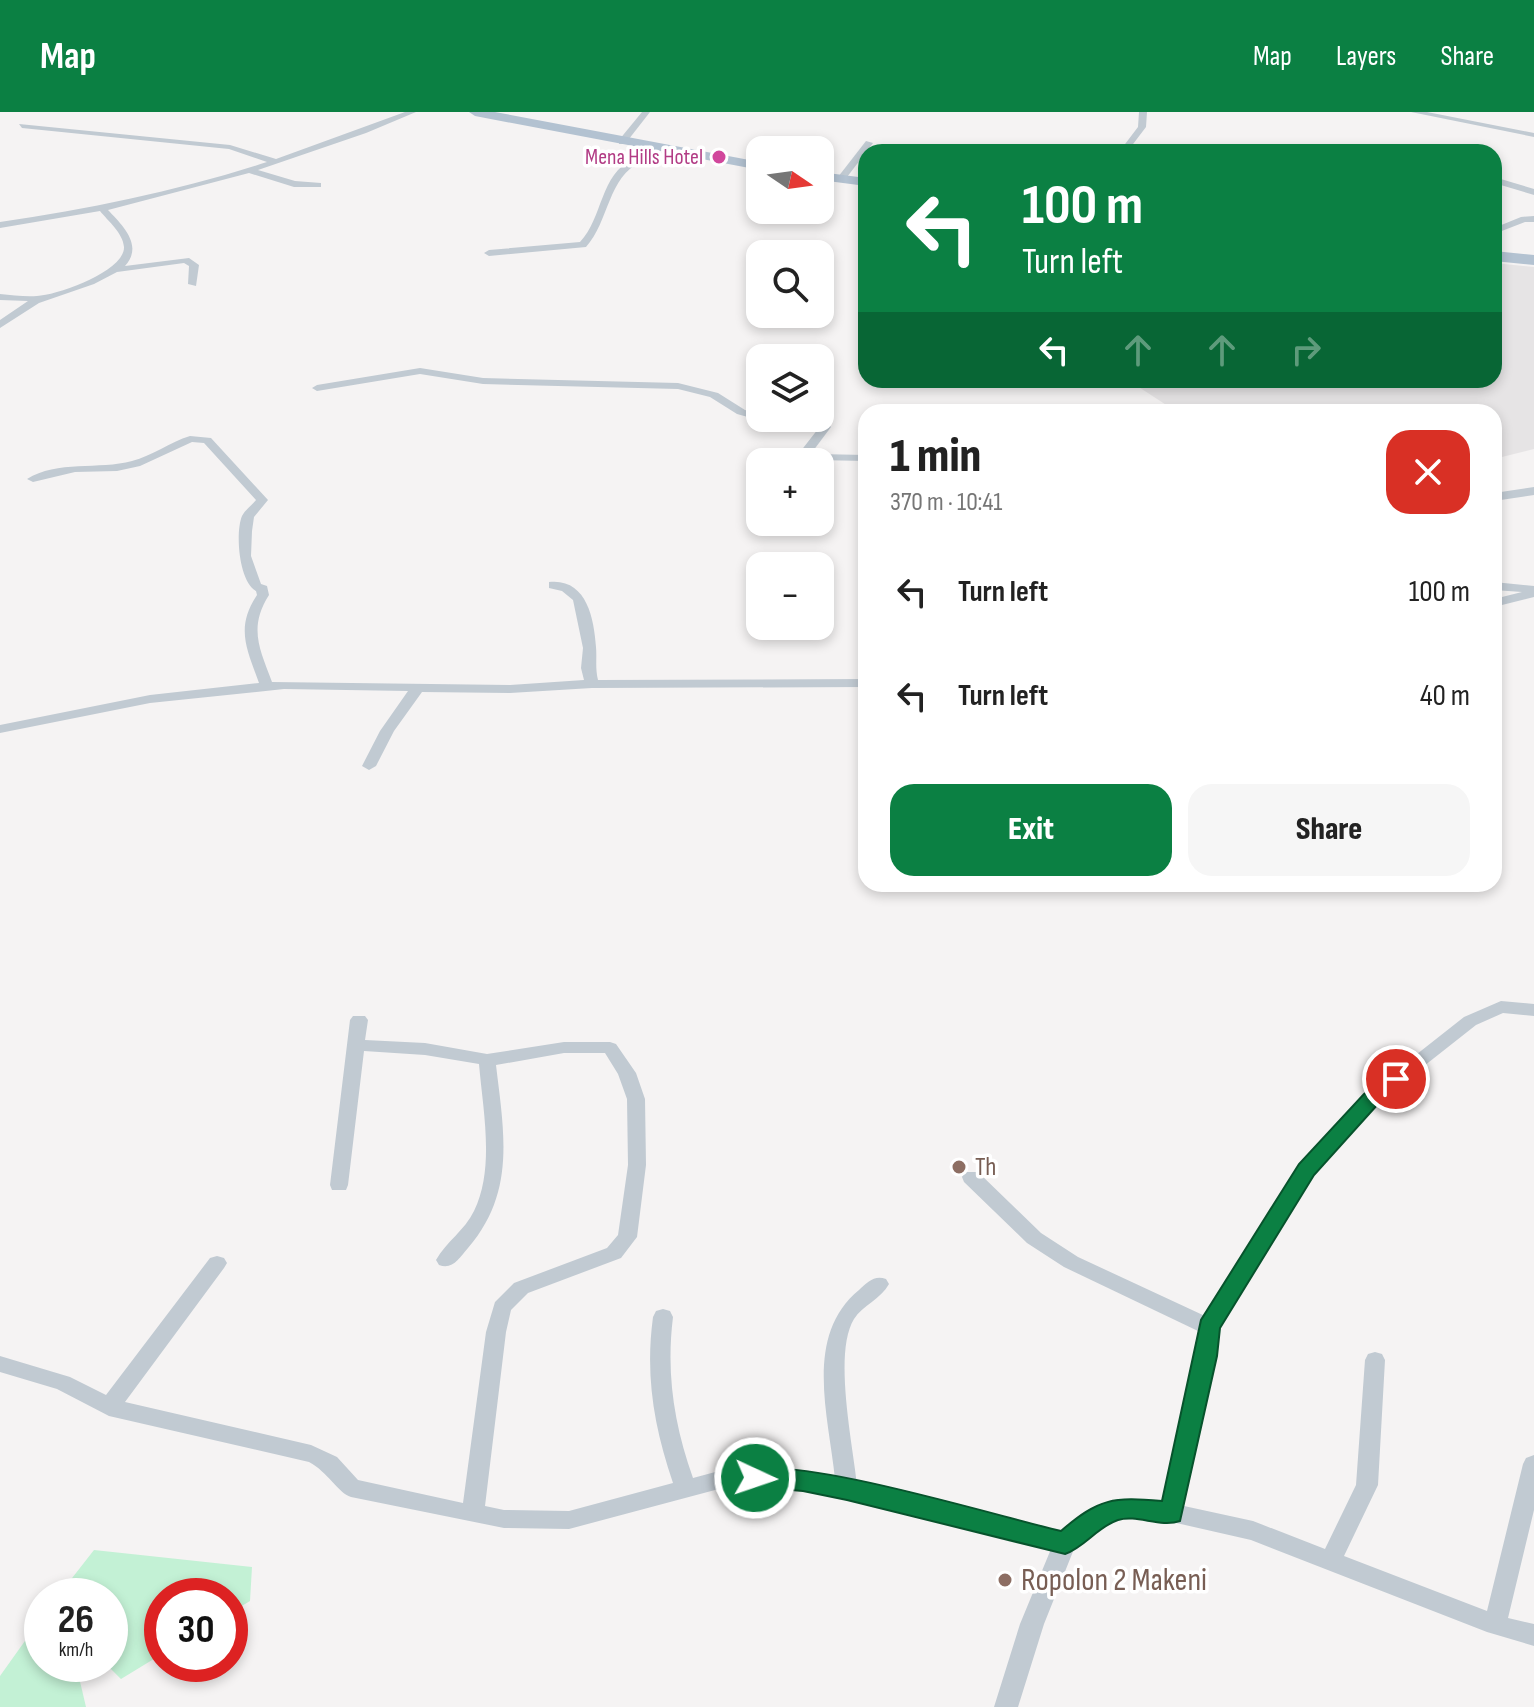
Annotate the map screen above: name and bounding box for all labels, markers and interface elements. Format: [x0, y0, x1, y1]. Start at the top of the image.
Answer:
text: Map [40, 34, 96, 79]
text: Map [1253, 40, 1292, 73]
text: Layers [1336, 40, 1396, 73]
text: Share [1440, 40, 1494, 73]
north arrow [746, 136, 834, 224]
map controls [746, 136, 834, 640]
place label: Mena Hills Hotel [585, 144, 703, 171]
marker: Mena Hills Hotel [710, 148, 728, 166]
text: 100 m [1022, 173, 1143, 240]
icon: left [890, 176, 994, 280]
button: search [746, 240, 834, 328]
text: Turn left [1022, 241, 1123, 284]
icon: left [1032, 328, 1076, 372]
icon: ahead [1116, 328, 1160, 372]
icon: ahead [1200, 328, 1244, 372]
icon: right [1284, 328, 1328, 372]
button: layers [746, 344, 834, 432]
text: 1 min [890, 428, 981, 485]
button: close [1386, 430, 1470, 514]
button: + [746, 448, 834, 536]
text: 370 m · 10:41 [890, 487, 1002, 518]
button: − [746, 552, 834, 640]
icon: left [890, 570, 934, 614]
text: Turn left [958, 574, 1048, 610]
text: 100 m [1409, 574, 1470, 610]
icon: left [890, 674, 934, 718]
text: Turn left [958, 678, 1048, 714]
text: 40 m [1420, 678, 1470, 714]
button: Exit [890, 784, 1172, 876]
button: Share [1188, 784, 1470, 876]
pin [1362, 1045, 1430, 1113]
icon: arrive [1374, 1057, 1418, 1101]
place label: Th [975, 1152, 996, 1183]
marker: Th [950, 1158, 968, 1176]
position arrow [713, 1436, 797, 1520]
place label: Ropolon 2 Makeni [1021, 1561, 1207, 1600]
marker: Ropolon 2 Makeni [996, 1571, 1014, 1589]
speed limit sign: 30 [144, 1578, 248, 1682]
text: 26 [58, 1596, 94, 1644]
text: km/h [59, 1638, 93, 1662]

